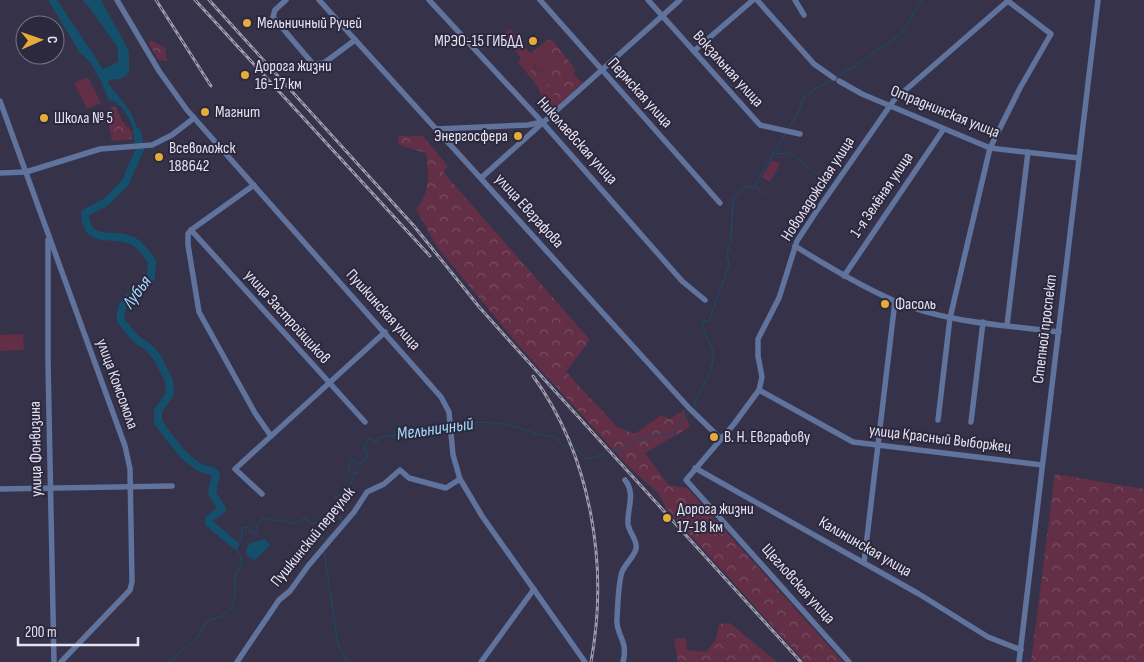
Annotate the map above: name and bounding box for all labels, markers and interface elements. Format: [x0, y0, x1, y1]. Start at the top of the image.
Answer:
place label: Мельничный Ручей [257, 14, 362, 33]
north arrow [15, 15, 65, 65]
marker: Мельничный Ручей [241, 17, 253, 29]
street label: Вокзальная улица [689, 27, 767, 111]
place label: МРЭО-15 ГИБДД [434, 32, 523, 51]
marker: МРЭО-15 ГИБДД [527, 35, 539, 47]
text: С [44, 36, 61, 43]
street label: Пермская улица [604, 54, 676, 132]
place label: Дорога жизни 16-17 км [255, 57, 332, 94]
marker: Дорога жизни 16-17 км [239, 69, 251, 81]
street label: Отраднинская улица [888, 81, 1002, 143]
street label: Николаевская улица [533, 93, 621, 189]
place label: Магнит [215, 103, 260, 122]
marker: Магнит [199, 106, 211, 118]
place label: Школа № 5 [54, 109, 113, 128]
marker: Школа № 5 [38, 112, 50, 124]
place label: Энергосфера [434, 127, 508, 146]
marker: Энергосфера [512, 130, 524, 142]
street label: Новоладожская улица [777, 133, 859, 245]
place label: Всеволожск 188642 [169, 139, 236, 176]
street label: 1-я Зелёная улица [847, 149, 917, 241]
marker: Всеволожск 188642 [153, 151, 165, 163]
street label: улица Евграфова [491, 170, 567, 252]
street label: улица Застройщиков [240, 266, 334, 368]
street label: Пушкинская улица [342, 266, 424, 354]
water label: Лубья [118, 272, 156, 313]
street label: Степной проспект [1029, 273, 1061, 385]
place label: Фасоль [895, 295, 936, 314]
marker: Фасоль [879, 298, 891, 310]
street label: улица Комсомола [92, 336, 142, 432]
street label: улица Фонвизина [26, 401, 46, 497]
water label: Мельничный [395, 413, 475, 445]
street label: улица Красный Выборжец [868, 421, 1012, 457]
place label: В. Н. Евграфову [724, 428, 810, 447]
marker: В. Н. Евграфову [708, 431, 720, 443]
street label: Пушкинский переулок [267, 483, 360, 591]
place label: Дорога жизни 17-18 км [677, 500, 754, 537]
marker: Дорога жизни 17-18 км [661, 512, 673, 524]
street label: Калининская улица [815, 513, 915, 581]
street label: Щегловская улица [757, 540, 839, 628]
scale bar [18, 614, 138, 646]
text: 200 m [25, 623, 57, 642]

